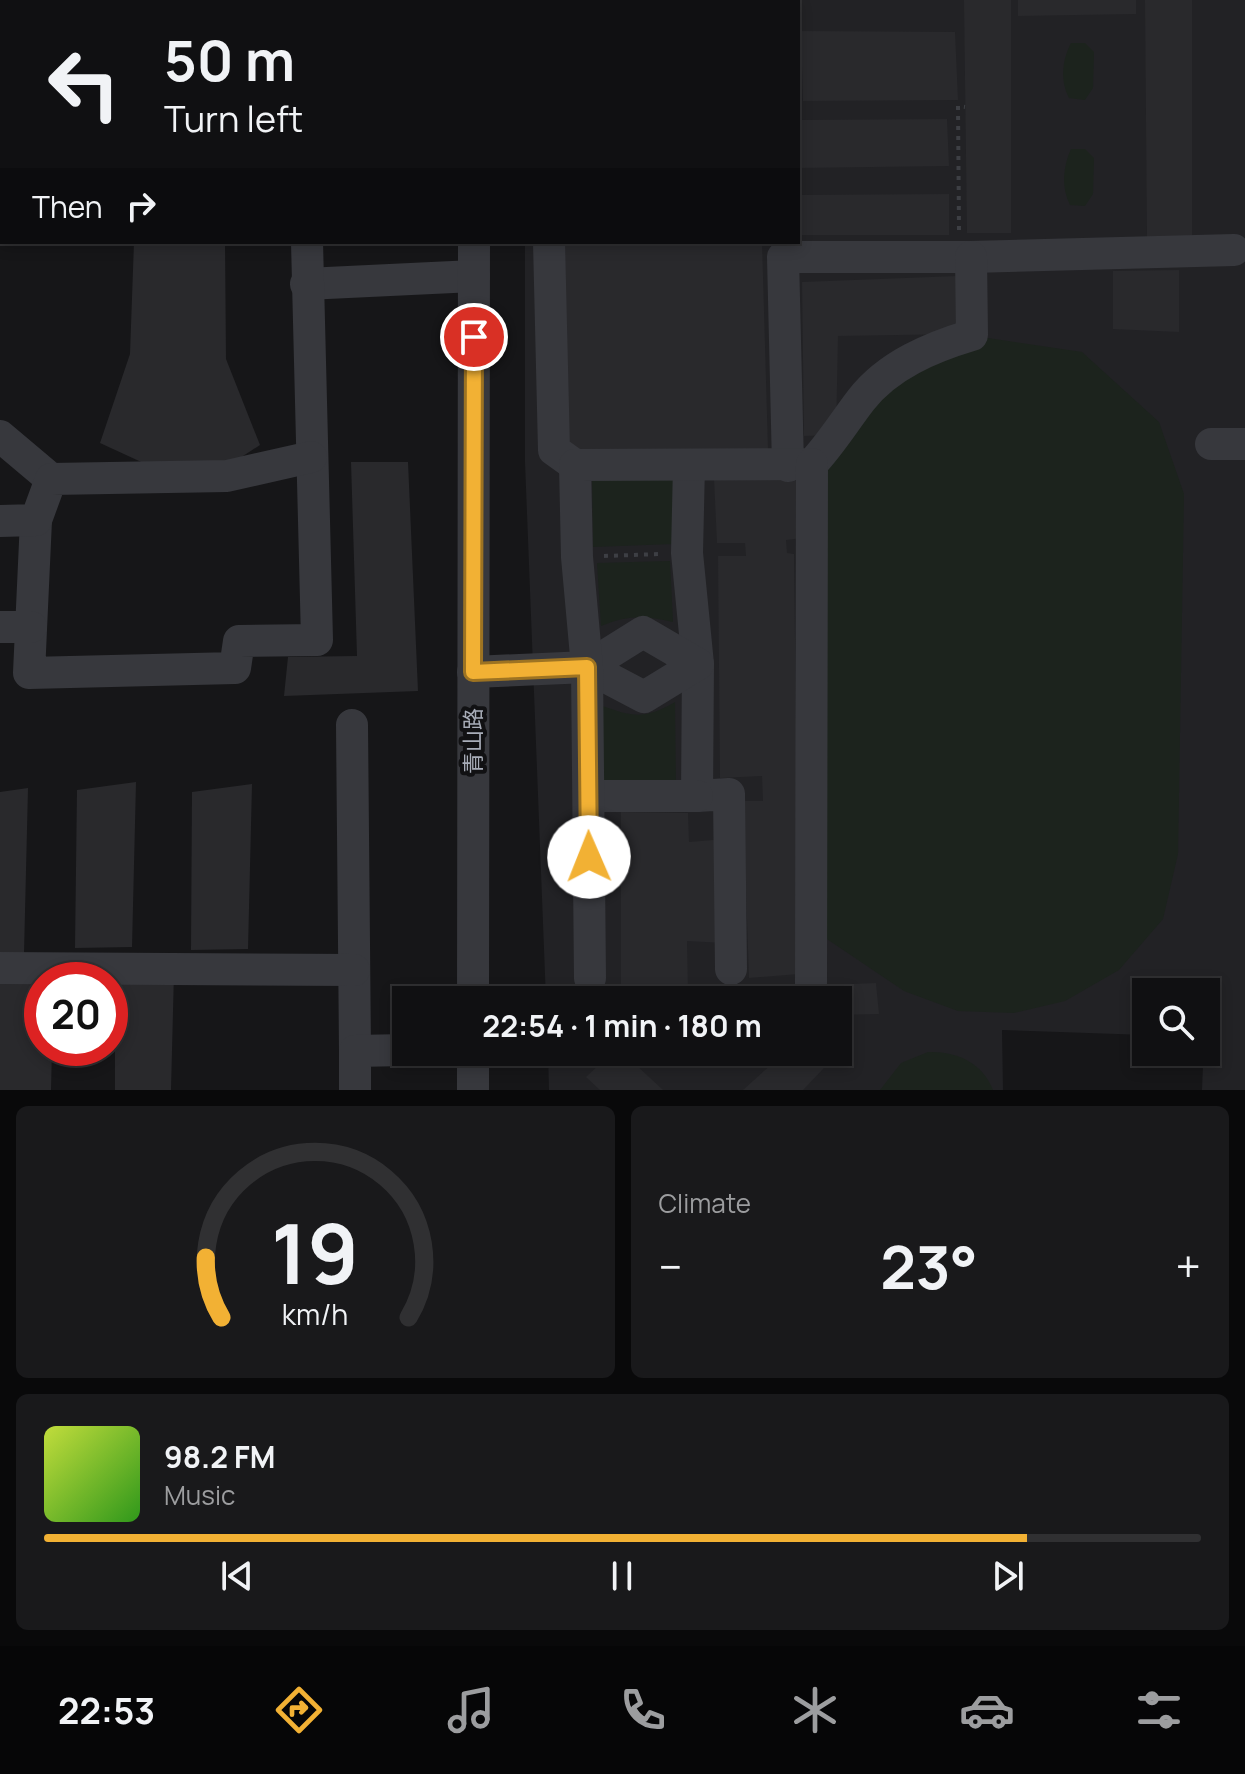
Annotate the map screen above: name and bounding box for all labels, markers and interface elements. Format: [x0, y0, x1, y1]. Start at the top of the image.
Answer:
text: 50 m [164, 21, 295, 98]
icon: left [32, 32, 136, 136]
text: Turn left [164, 94, 303, 143]
icon: right [119, 184, 163, 228]
text: Then [32, 186, 103, 227]
pin [440, 303, 508, 371]
icon: arrive [452, 315, 496, 359]
street label: 青山路 [458, 708, 488, 774]
position arrow [547, 815, 631, 899]
speed limit sign: 20 [24, 962, 128, 1066]
map controls [1132, 978, 1220, 1066]
button: search [1132, 978, 1220, 1066]
text: 22:54 · 1 min · 180 m [482, 1005, 762, 1046]
text: Climate [659, 1185, 751, 1221]
text: 19 [271, 1195, 359, 1309]
text: 23° [880, 1225, 978, 1307]
text: − [659, 1236, 682, 1296]
text: + [1176, 1236, 1201, 1296]
text: km/h [282, 1295, 348, 1334]
text: 98.2 FM [164, 1436, 275, 1477]
text: Music [164, 1477, 235, 1513]
icon: previous [215, 1554, 259, 1598]
icon: pause [600, 1554, 644, 1598]
icon: next [986, 1554, 1030, 1598]
icon: directions [271, 1682, 327, 1738]
icon: music [443, 1682, 499, 1738]
icon: phone [615, 1682, 671, 1738]
icon: climate [787, 1682, 843, 1738]
icon: car [959, 1682, 1015, 1738]
icon: filters [1131, 1682, 1187, 1738]
text: 22:53 [58, 1686, 155, 1735]

